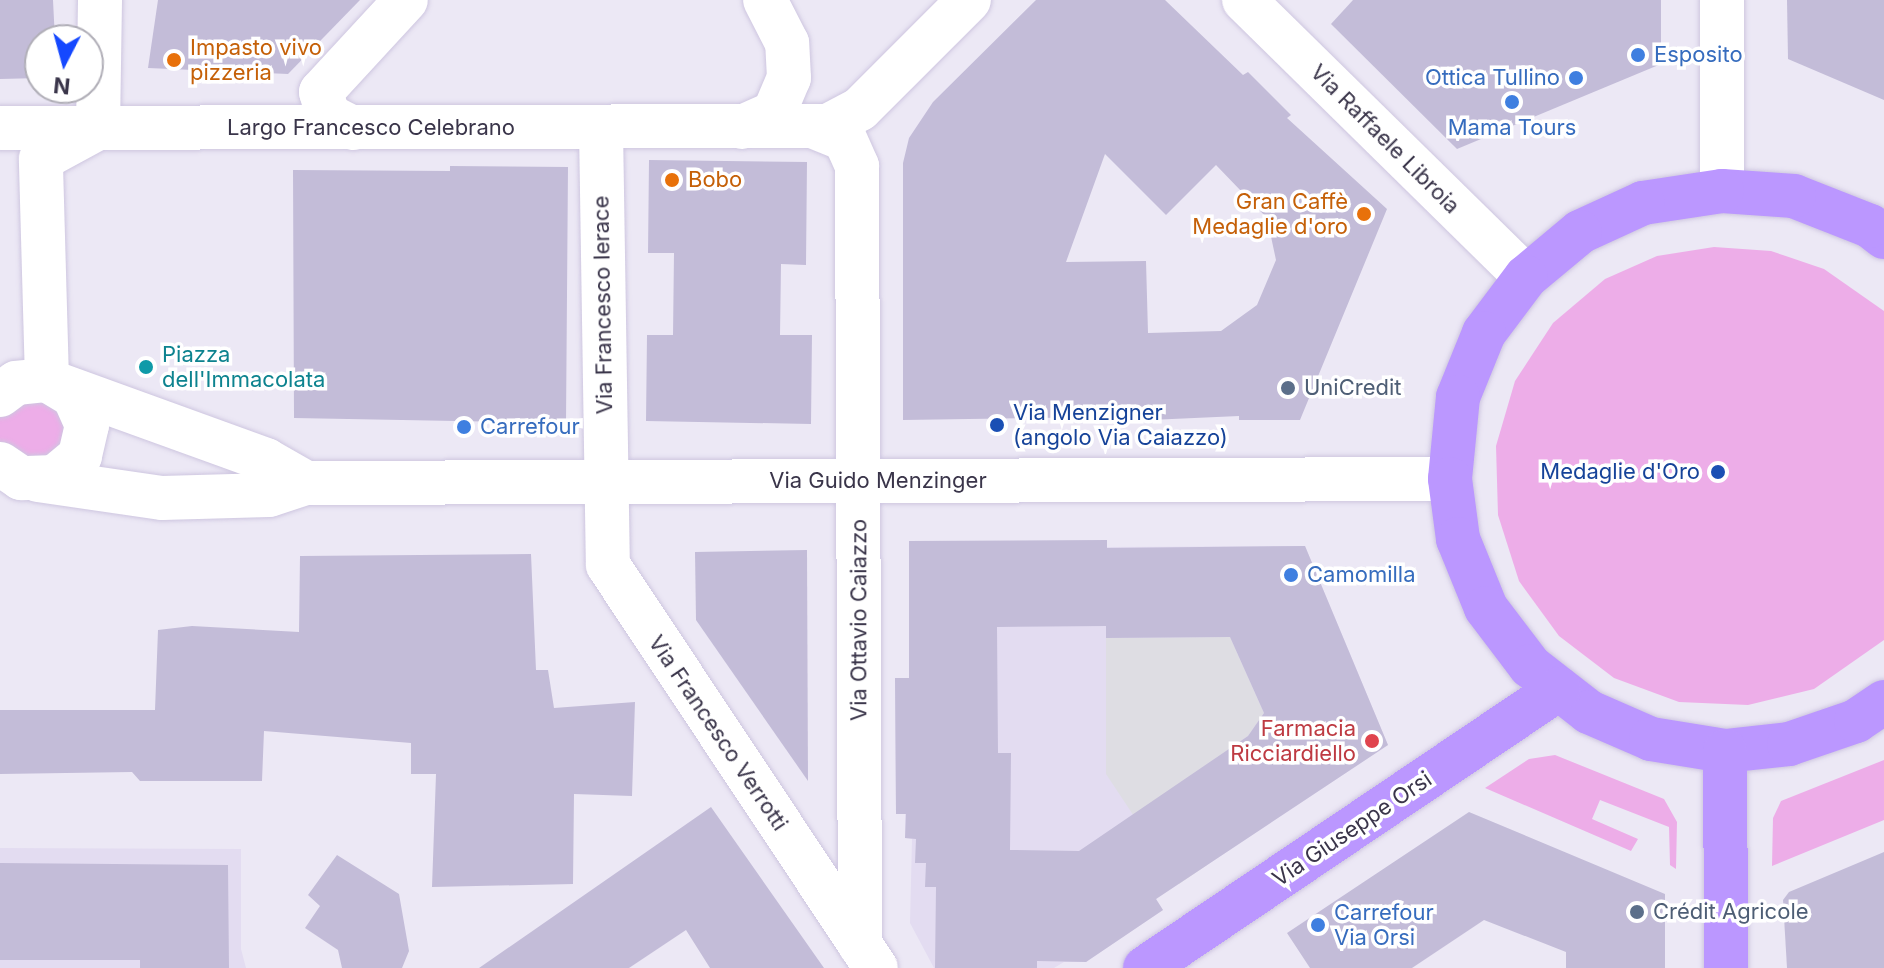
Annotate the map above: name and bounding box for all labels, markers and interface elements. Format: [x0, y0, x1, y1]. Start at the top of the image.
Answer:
north arrow [24, 24, 104, 104]
place label: Impasto vivo pizzeria [190, 34, 322, 86]
place label: Esposito [1654, 42, 1743, 68]
marker: Esposito [1629, 46, 1647, 64]
marker: Impasto vivo pizzeria [165, 51, 183, 69]
street label: Via Raffaele Libroia [1305, 59, 1465, 219]
place label: Ottica Tullino [1425, 65, 1560, 91]
marker: Ottica Tullino [1567, 69, 1585, 87]
text: N [52, 72, 71, 100]
marker: Mama Tours [1503, 93, 1521, 111]
street label: Largo Francesco Celebrano [227, 115, 515, 141]
place label: Mama Tours [1448, 115, 1576, 141]
place label: Bobo [688, 167, 742, 193]
marker: Bobo [663, 171, 681, 189]
place label: Gran Caffè Medaglie d'oro [1192, 188, 1348, 240]
street label: Via Francesco Ierace [588, 195, 618, 415]
marker: Gran Caffè Medaglie d'oro [1355, 205, 1373, 223]
place label: Piazza dell'Immacolata [162, 341, 325, 392]
marker: Piazza dell'Immacolata [137, 358, 155, 376]
place label: UniCredit [1304, 375, 1402, 401]
marker: UniCredit [1279, 379, 1297, 397]
place label: Via Menzigner (angolo Via Caiazzo) [1013, 399, 1228, 450]
place label: Carrefour [480, 414, 580, 440]
marker: Via Menzigner (angolo Via Caiazzo) [988, 416, 1006, 434]
marker: Carrefour [455, 418, 473, 436]
place label: Medaglie d'Oro [1540, 459, 1700, 485]
marker: Medaglie d'Oro [1707, 461, 1729, 483]
street label: Via Guido Menzinger [769, 468, 987, 494]
street label: Via Ottavio Caiazzo [846, 519, 872, 721]
place label: Camomilla [1307, 562, 1415, 588]
marker: Camomilla [1282, 566, 1300, 584]
street label: Via Francesco Verrotti [643, 630, 793, 836]
place label: Farmacia Ricciardiello [1230, 715, 1356, 766]
marker: Farmacia Ricciardiello [1363, 732, 1381, 750]
street label: Via Giuseppe Orsi [1267, 766, 1437, 892]
place label: Carrefour Via Orsi [1334, 899, 1434, 950]
place label: Crédit Agricole [1653, 899, 1809, 925]
marker: Crédit Agricole [1628, 903, 1646, 921]
marker: Carrefour Via Orsi [1309, 916, 1327, 934]

